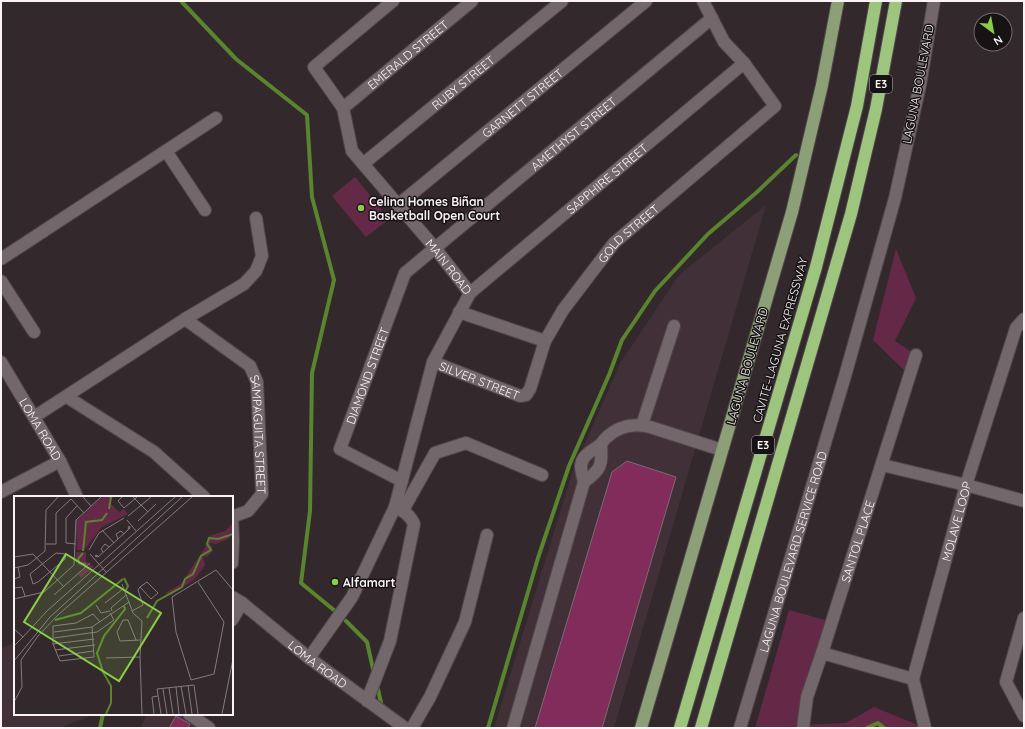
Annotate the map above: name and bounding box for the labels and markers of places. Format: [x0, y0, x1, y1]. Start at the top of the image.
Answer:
place label: Celina Homes Biñan Basketball Open Court [369, 194, 500, 223]
marker: Celina Homes Biñan Basketball Open Court [356, 203, 366, 213]
place label: Alfamart [343, 575, 395, 590]
marker: Alfamart [330, 577, 340, 587]

